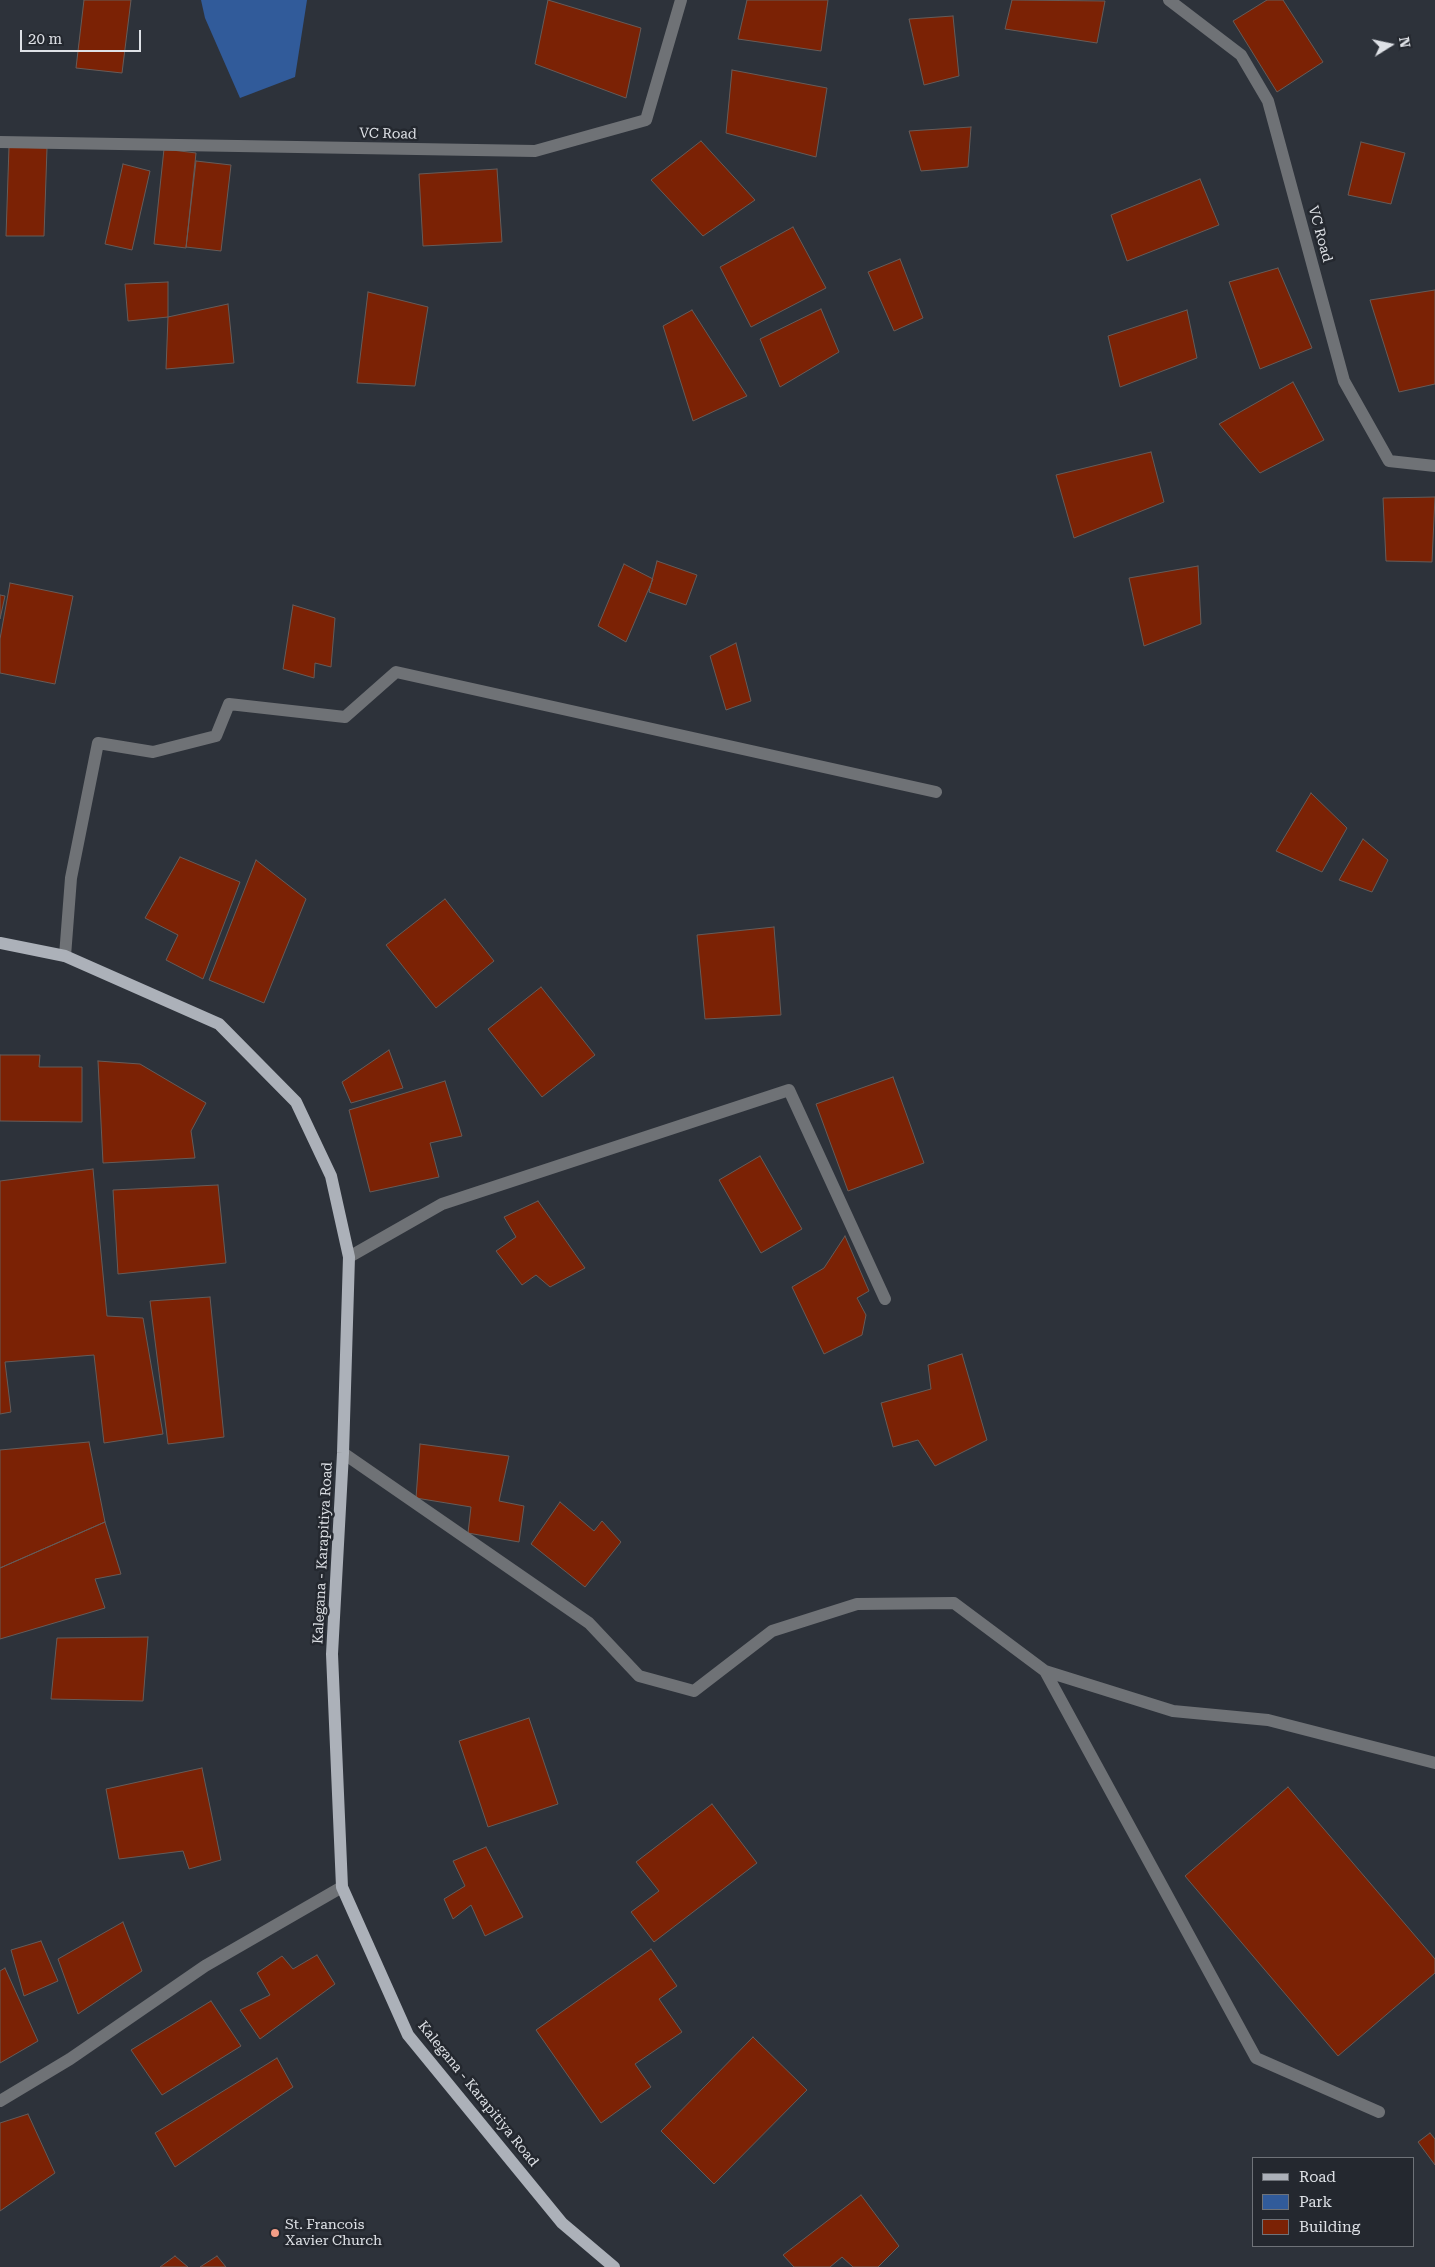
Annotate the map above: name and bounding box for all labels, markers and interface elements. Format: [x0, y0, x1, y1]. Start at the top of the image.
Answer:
scale bar [22, 20, 144, 52]
north arrow [1365, 20, 1415, 70]
text: 20 m [28, 30, 62, 48]
text: N [1396, 36, 1414, 49]
street label: VC Road [359, 125, 417, 143]
street label: VC Road [1304, 204, 1336, 264]
street label: Kalegana - Karapitiya Road [310, 1462, 336, 1644]
street label: Kalegana - Karapitiya Road [414, 2018, 542, 2170]
legend [1252, 2157, 1415, 2247]
text: Road [1299, 2168, 1336, 2186]
text: Park [1299, 2193, 1332, 2211]
place label: St. Francois Xavier Church [285, 2217, 382, 2250]
text: Building [1299, 2218, 1360, 2236]
marker: St. Francois Xavier Church [269, 2227, 281, 2239]

